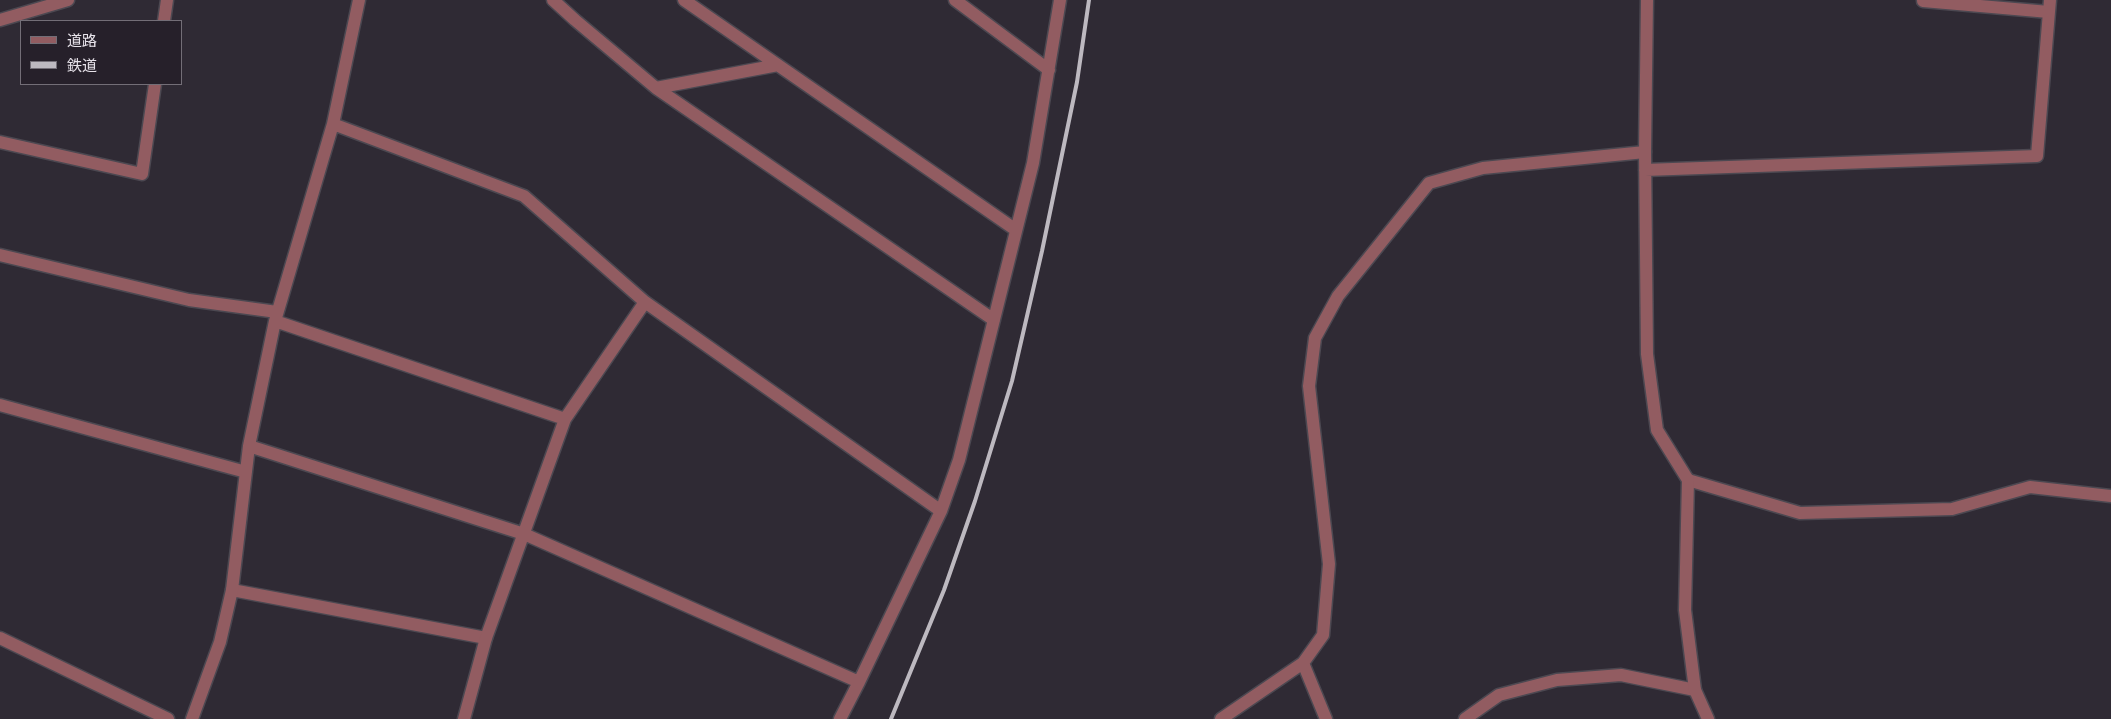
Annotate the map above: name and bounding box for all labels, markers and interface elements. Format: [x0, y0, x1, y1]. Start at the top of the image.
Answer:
legend [20, 20, 182, 85]
text: 道路 [67, 31, 97, 50]
text: 鉄道 [67, 56, 97, 75]

